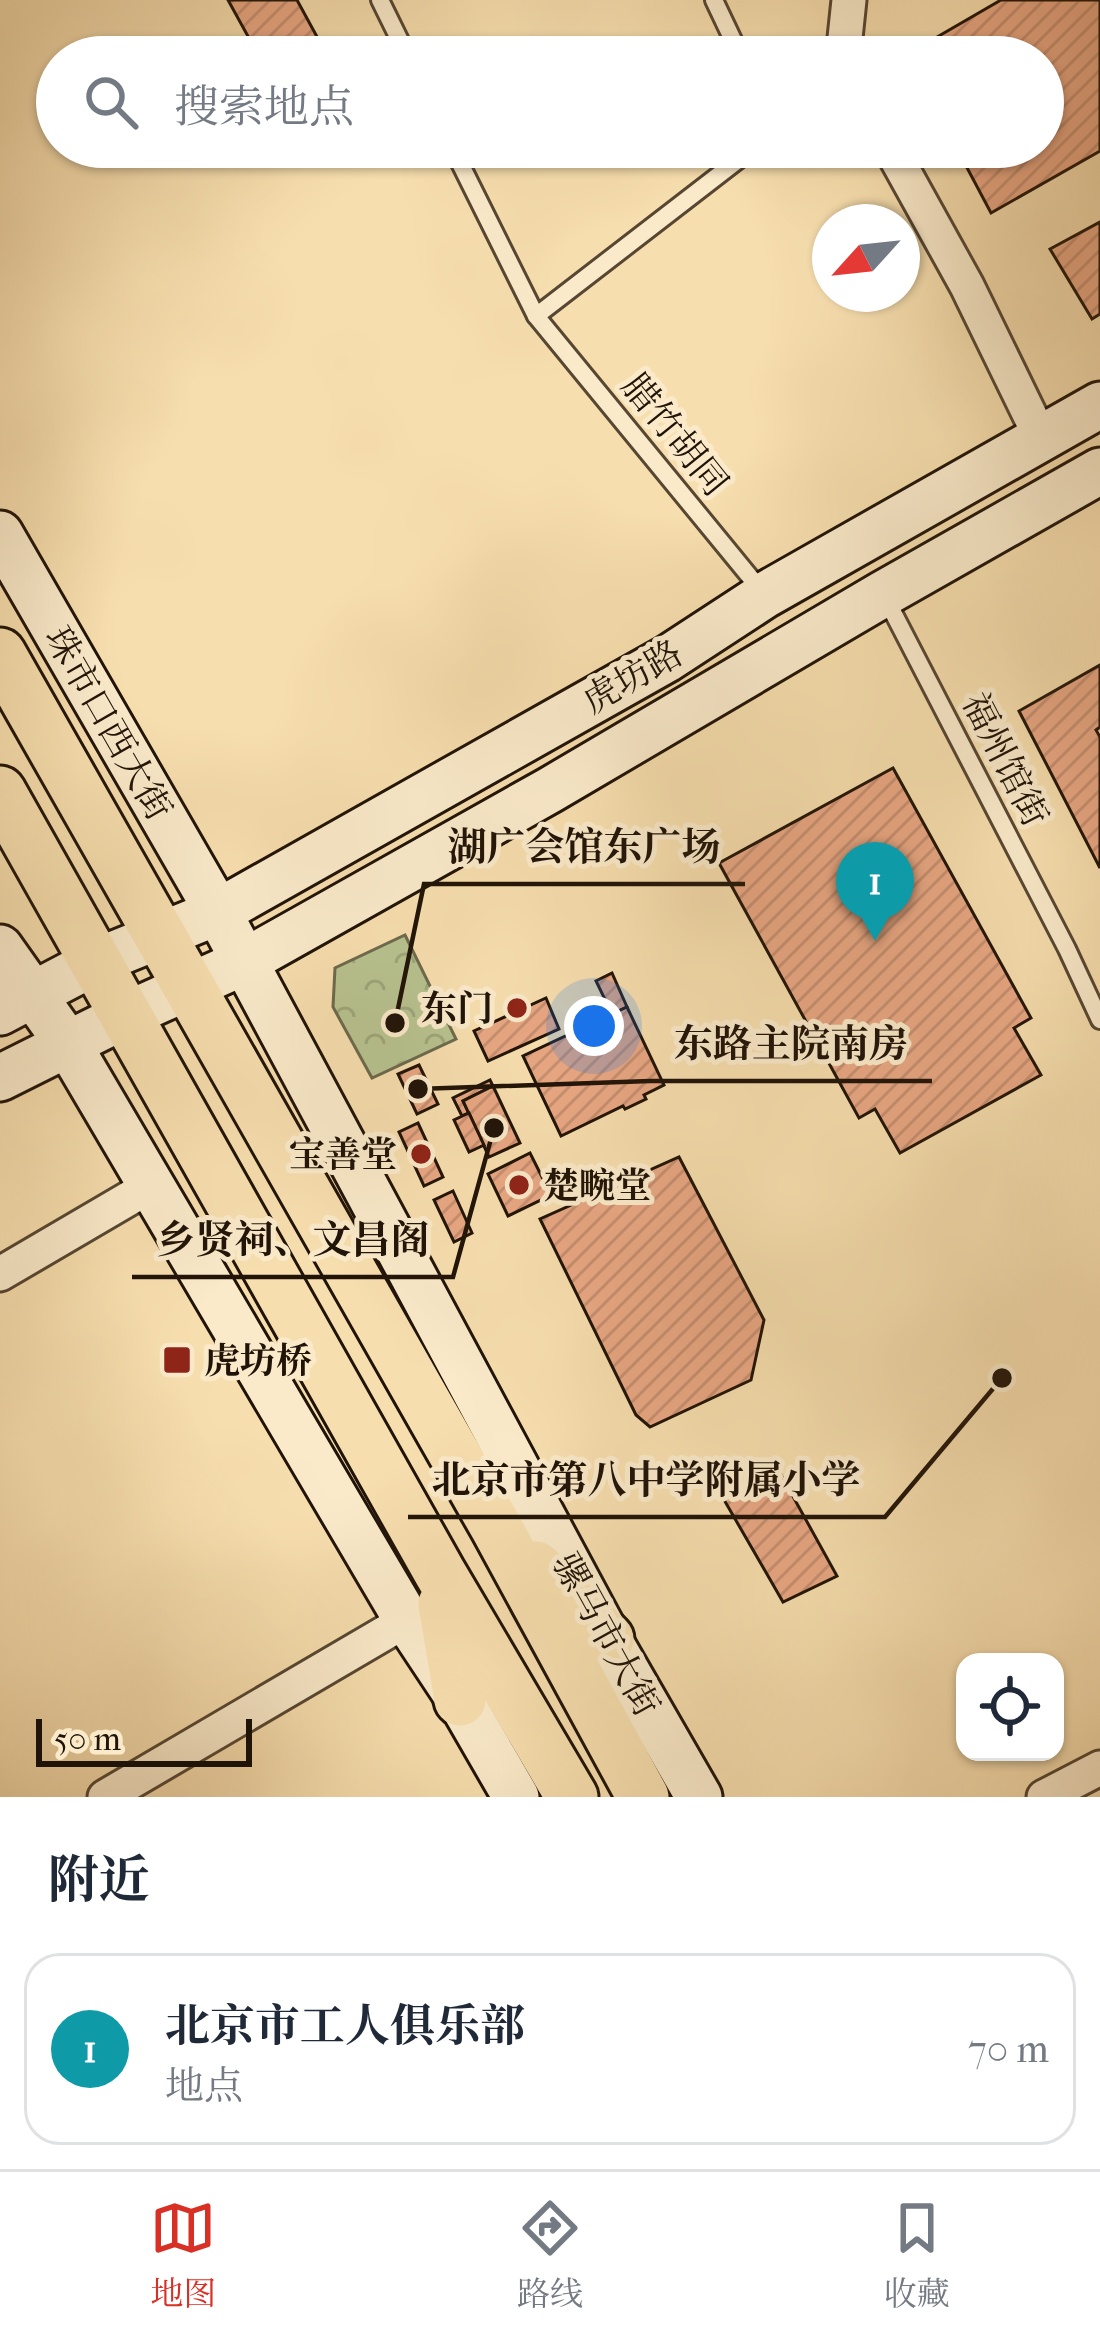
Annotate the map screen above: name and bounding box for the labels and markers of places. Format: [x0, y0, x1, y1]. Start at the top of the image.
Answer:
callout: 湖广会馆东广场 [424, 809, 745, 884]
pin: 1 [836, 842, 914, 941]
place label: 东门 [421, 988, 493, 1030]
marker: 东门 [504, 995, 530, 1021]
callout: 东路主院南房 [650, 1006, 932, 1081]
place label: 宝善堂 [289, 1134, 397, 1176]
marker: 宝善堂 [408, 1141, 434, 1167]
place label: 楚畹堂 [543, 1165, 651, 1207]
marker: 楚畹堂 [506, 1172, 532, 1198]
callout: 乡贤祠、文昌阁 [132, 1202, 453, 1277]
place label: 虎坊桥 [204, 1340, 312, 1382]
marker: 虎坊桥 [161, 1344, 193, 1376]
callout: 北京市第八中学附属小学 [408, 1442, 885, 1517]

